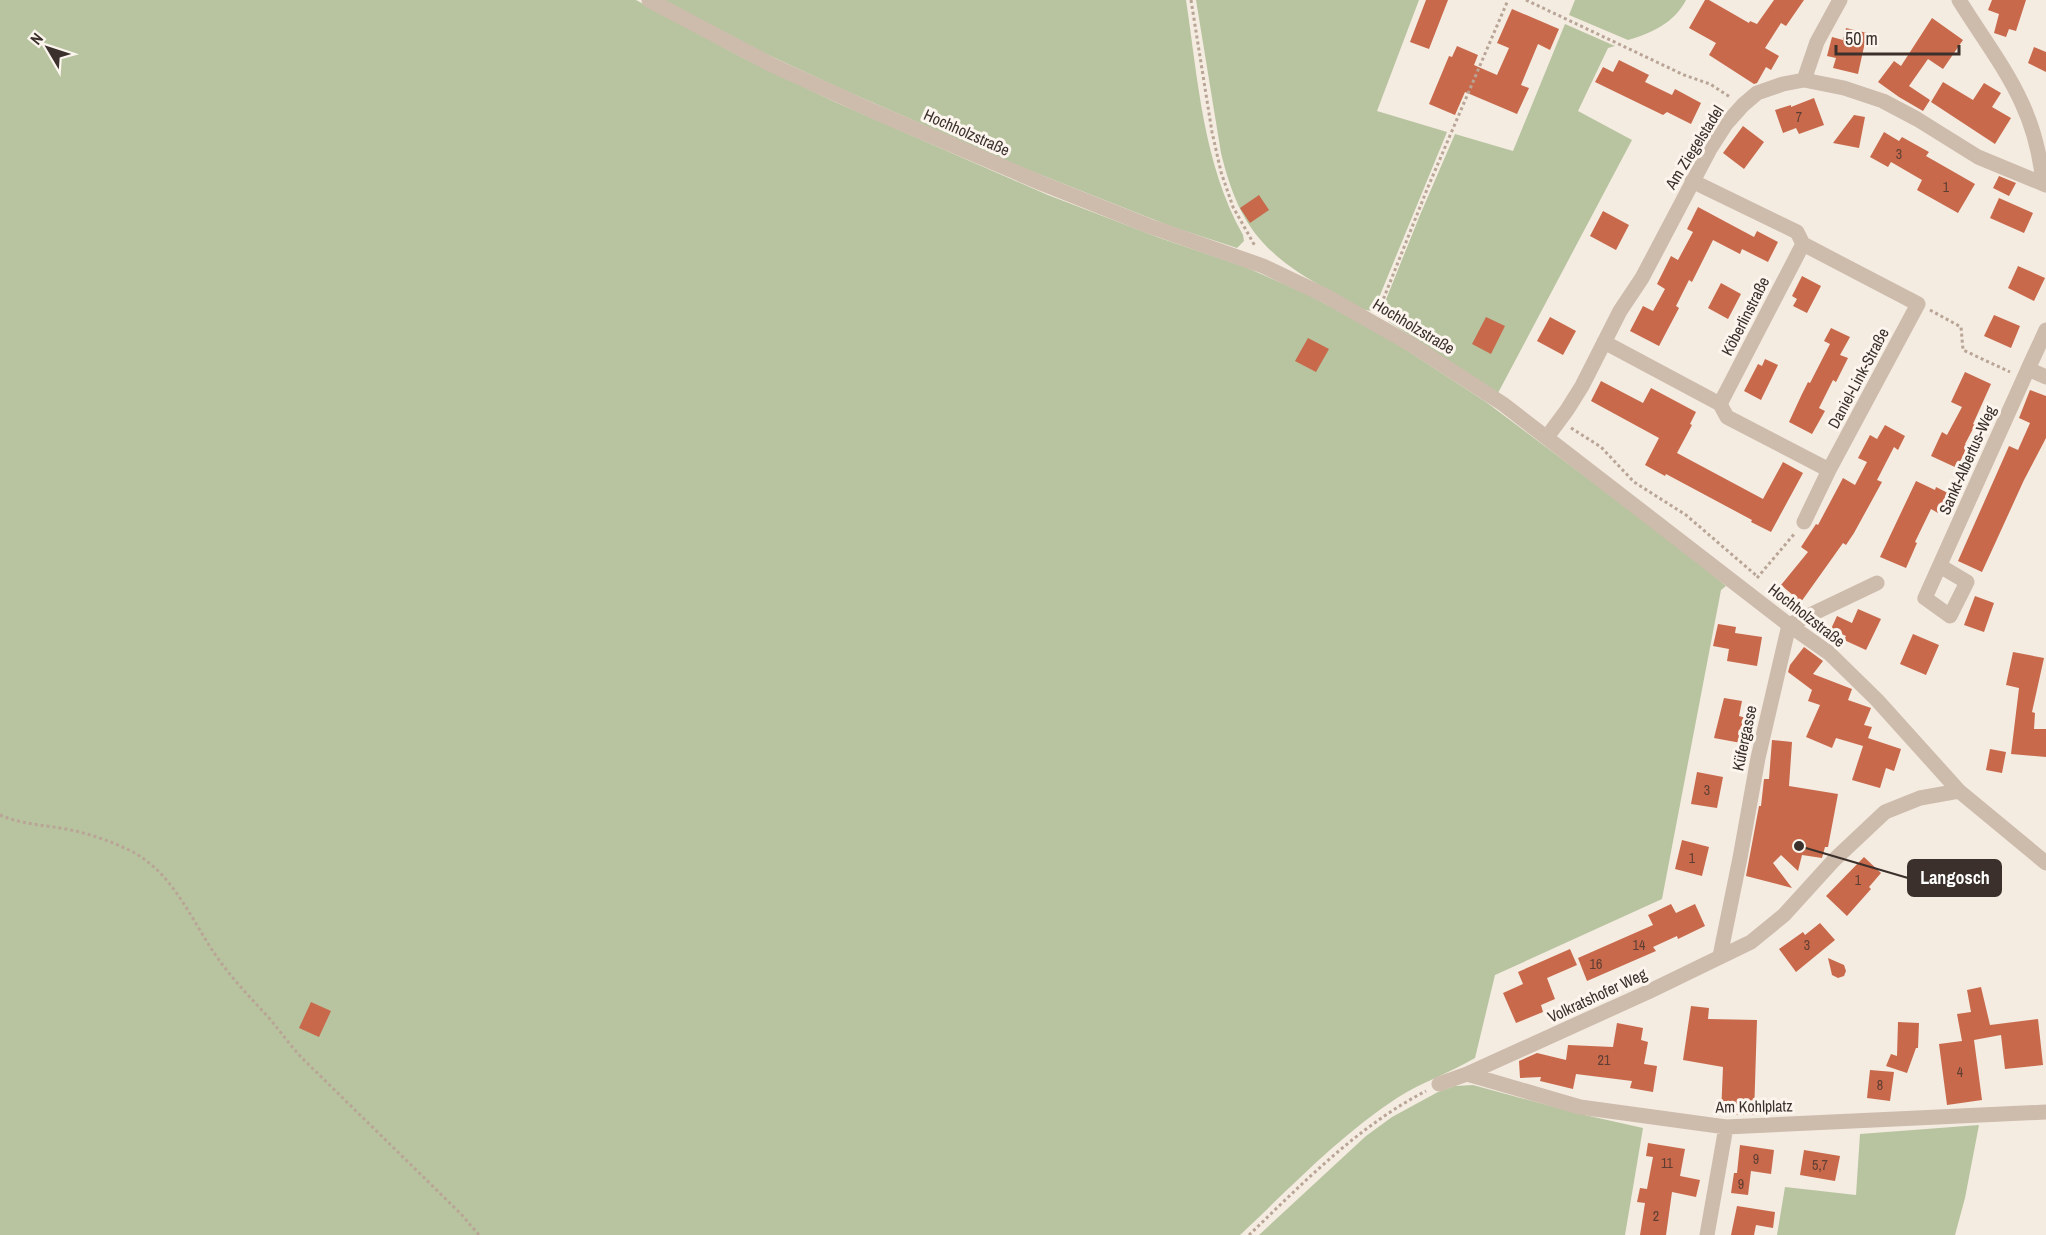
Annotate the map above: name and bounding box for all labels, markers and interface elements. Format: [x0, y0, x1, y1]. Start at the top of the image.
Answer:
north arrow [18, 18, 78, 78]
scale bar [1836, 18, 1959, 56]
text: 50 m [1845, 26, 1878, 51]
text: N [25, 28, 48, 49]
street label: Am Ziegelstadel [1659, 101, 1728, 194]
street label: Hochholzstraße [921, 103, 1013, 161]
house number: 7 [1796, 108, 1802, 126]
house number: 3 [1896, 145, 1902, 163]
house number: 1 [1943, 178, 1950, 196]
street label: Köberlinstraße [1716, 273, 1774, 359]
street label: Hochholzstraße [1369, 293, 1459, 359]
street label: Daniel-Link-Straße [1822, 324, 1894, 432]
street label: Sankt-Albertus-Weg [1933, 401, 2001, 518]
street label: Hochholzstraße [1764, 578, 1850, 652]
street label: Küfergasse [1726, 703, 1762, 773]
house number: 3 [1704, 781, 1710, 799]
house number: 1 [1689, 849, 1696, 867]
callout: Langosch [1908, 860, 2001, 896]
text: Langosch [1920, 865, 1990, 890]
house number: 1 [1855, 871, 1862, 889]
house number: 14 [1633, 936, 1646, 954]
house number: 3 [1804, 936, 1810, 954]
house number: 16 [1590, 955, 1602, 973]
street label: Volkratshofer Weg [1544, 962, 1651, 1028]
house number: 21 [1598, 1051, 1611, 1069]
house number: 4 [1957, 1063, 1964, 1081]
house number: 8 [1877, 1076, 1883, 1094]
street label: Am Kohlplatz [1714, 1094, 1793, 1118]
house number: 9 [1753, 1150, 1759, 1168]
house number: 11 [1661, 1154, 1674, 1172]
house number: 5,7 [1812, 1156, 1828, 1174]
house number: 9 [1738, 1175, 1744, 1193]
house number: 2 [1653, 1207, 1659, 1225]

